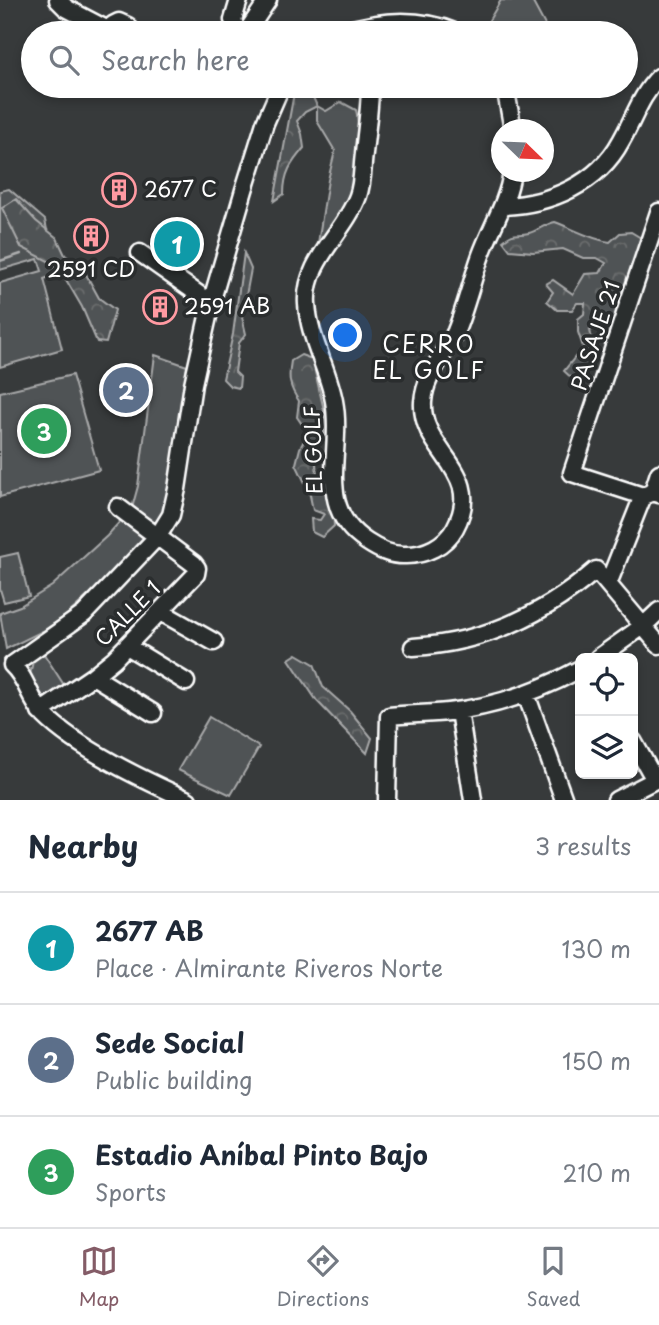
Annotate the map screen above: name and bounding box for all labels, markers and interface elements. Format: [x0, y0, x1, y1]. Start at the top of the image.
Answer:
search box [21, 21, 638, 98]
text: Search here [101, 40, 250, 79]
icon: search [45, 41, 83, 79]
north arrow [491, 119, 554, 182]
building icon: 2677 C [100, 171, 138, 209]
place label: 2677 C [144, 172, 217, 204]
building icon: 2591 CD [72, 217, 110, 255]
pin: 1 [154, 218, 200, 270]
place label: 2591 CD [47, 252, 135, 284]
street label: PASAJE 21 [561, 277, 627, 394]
building icon: 2591 AB [141, 288, 179, 326]
place label: 2591 AB [184, 289, 270, 321]
your location [328, 318, 362, 352]
district label: CERRO EL GOLF [372, 326, 486, 387]
pin: 2 [103, 364, 149, 416]
pin: 3 [21, 405, 67, 457]
street label: EL GOLF [294, 405, 330, 495]
street label: CALLE 1 [86, 572, 167, 653]
map controls [575, 653, 638, 779]
button: locate [575, 653, 638, 716]
button: layers [575, 716, 638, 779]
text: Nearby [28, 823, 138, 868]
text: 3 results [535, 828, 631, 863]
text: 2677 AB [95, 911, 204, 950]
text: 1 [46, 931, 57, 966]
text: 130 m [561, 931, 631, 966]
text: Place · Almirante Riveros Norte [95, 950, 443, 985]
text: Sede Social [95, 1023, 244, 1062]
text: 2 [43, 1043, 59, 1078]
text: 150 m [562, 1043, 631, 1078]
text: Public building [95, 1062, 252, 1097]
text: Estadio Aníbal Pinto Bajo [95, 1135, 428, 1174]
text: 3 [43, 1155, 59, 1190]
text: 210 m [563, 1155, 631, 1190]
text: Sports [95, 1174, 166, 1209]
tab: Map [79, 1242, 119, 1312]
tab: Directions [277, 1242, 369, 1312]
tab: Saved [526, 1242, 580, 1312]

